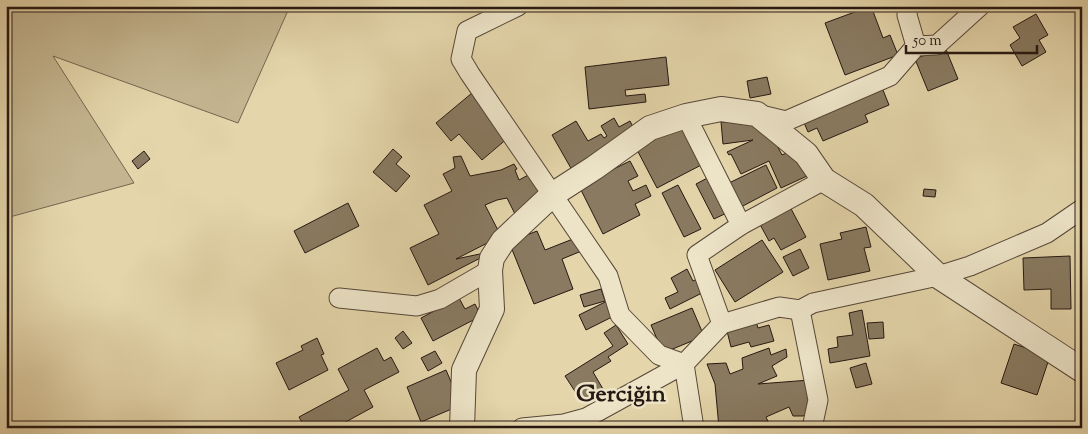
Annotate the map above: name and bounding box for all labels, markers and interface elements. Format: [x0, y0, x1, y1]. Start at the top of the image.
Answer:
scale bar [906, 22, 1037, 54]
text: 50 m [912, 31, 942, 52]
district label: Gerciğin [576, 378, 667, 412]

